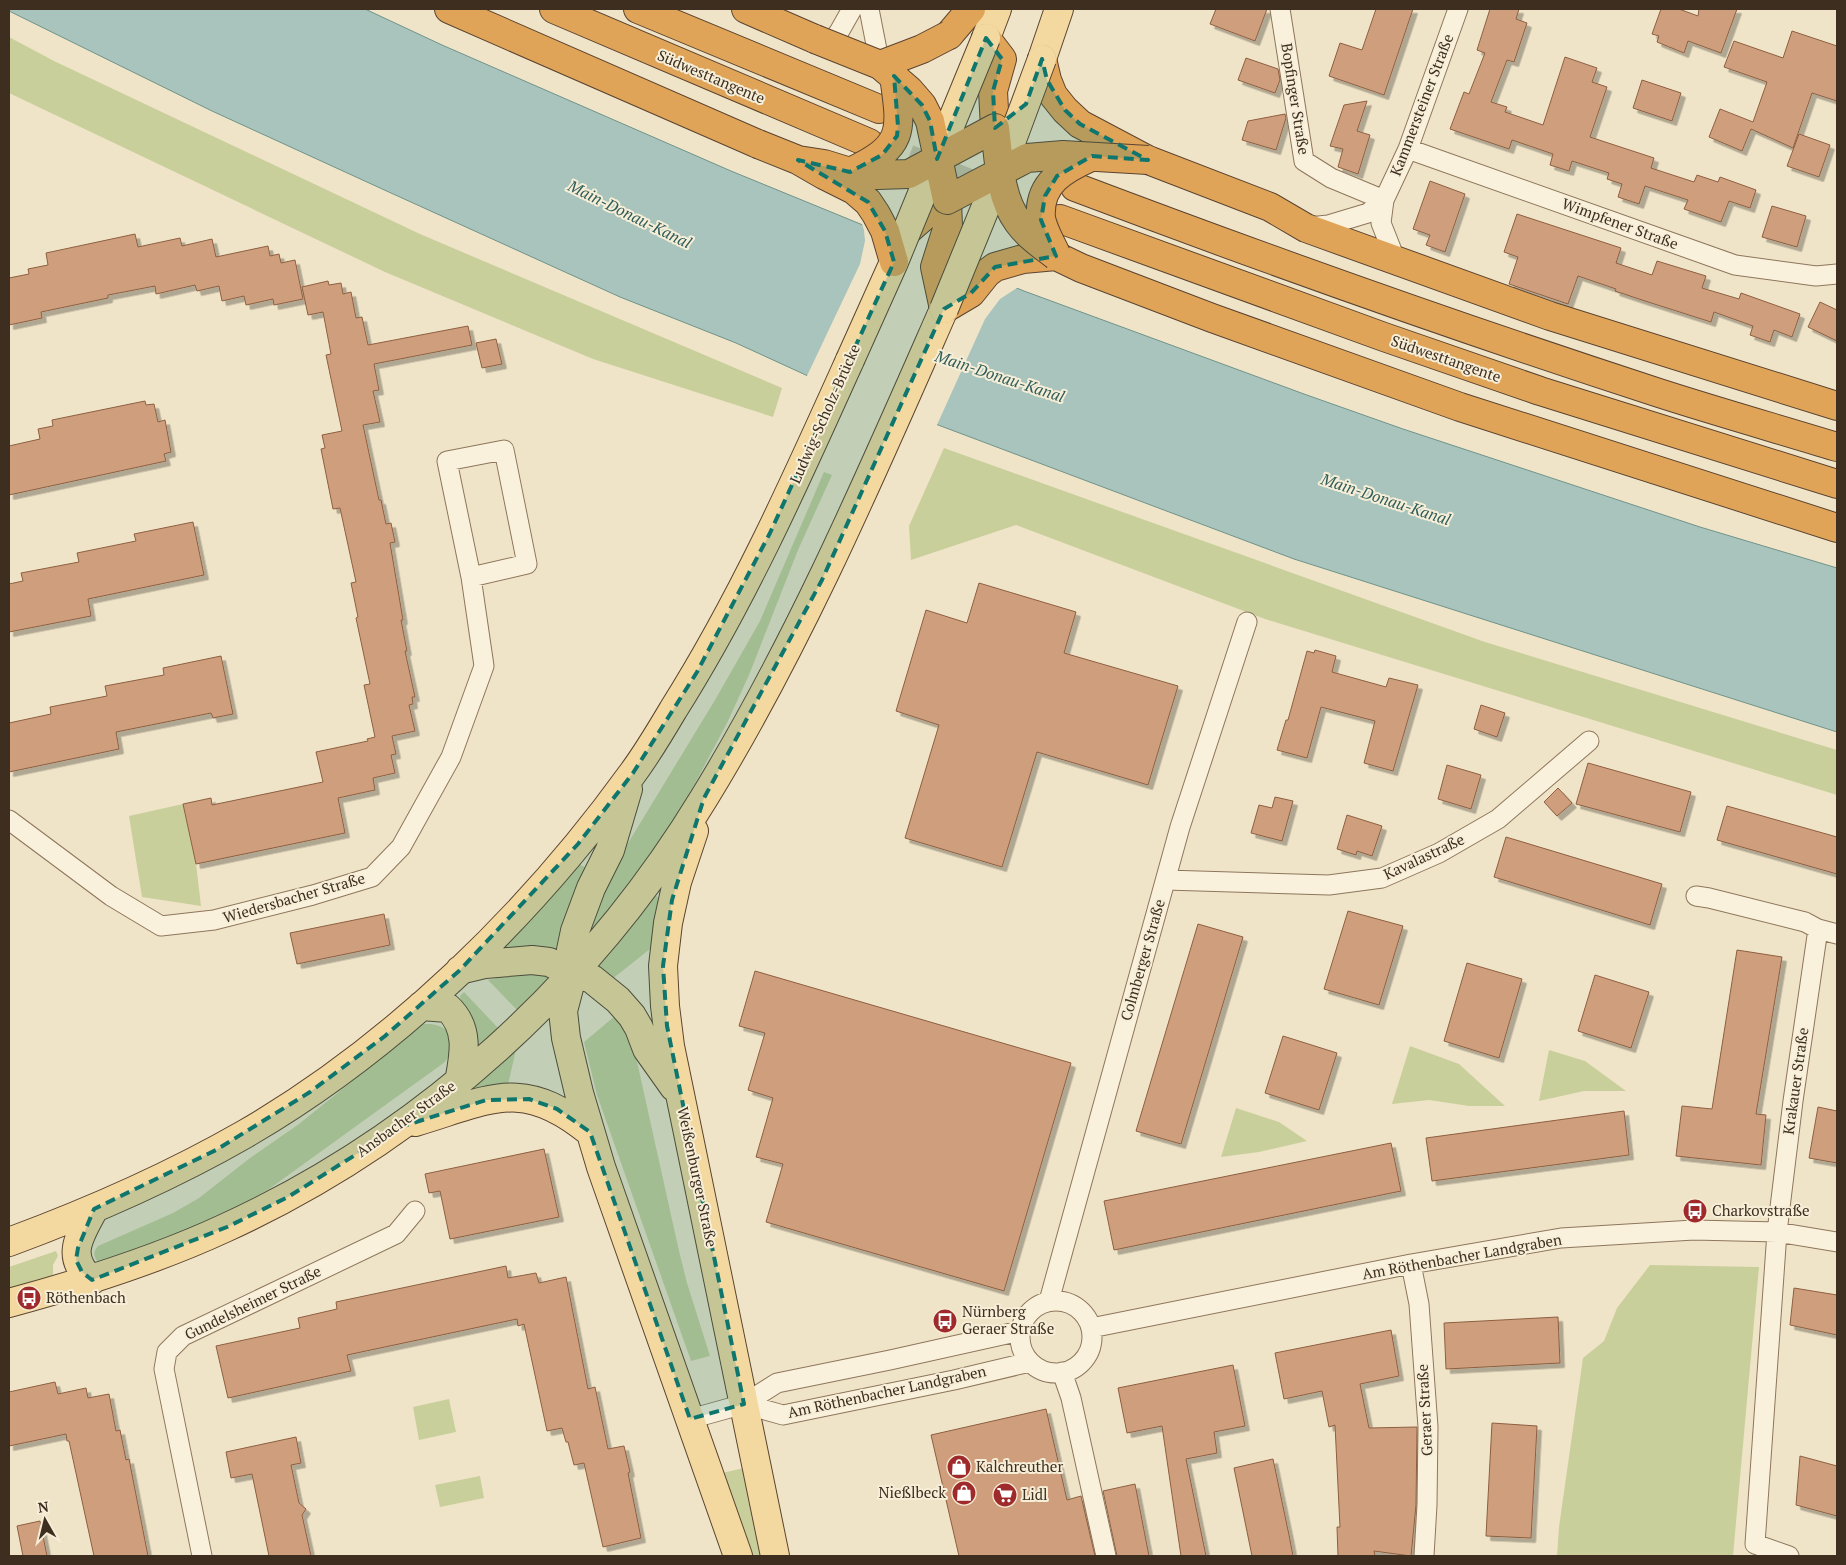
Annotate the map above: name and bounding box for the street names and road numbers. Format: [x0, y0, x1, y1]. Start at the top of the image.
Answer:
street label: Kammersteiner Straße [1385, 31, 1457, 178]
street label: Bopfinger Straße [1277, 42, 1315, 156]
street label: Südwesttangente [655, 44, 768, 108]
street label: Wimpfener Straße [1559, 193, 1681, 253]
street label: Südwesttangente [1389, 330, 1504, 386]
street label: Ludwig-Scholz-Brücke [784, 341, 864, 486]
street label: Kavalastraße [1380, 829, 1467, 884]
street label: Wiedersbacher Straße [220, 867, 367, 927]
street label: Colmberger Straße [1115, 897, 1169, 1023]
street label: Krakauer Straße [1778, 1026, 1812, 1136]
street label: Ansbacher Straße [352, 1075, 459, 1161]
street label: Weißenburger Straße [673, 1105, 723, 1249]
street label: Am Röthenbacher Landgraben [1360, 1229, 1563, 1283]
street label: Gundelsheimer Straße [181, 1260, 324, 1344]
street label: Am Röthenbacher Landgraben [786, 1360, 988, 1422]
street label: Geraer Straße [1412, 1363, 1436, 1457]

